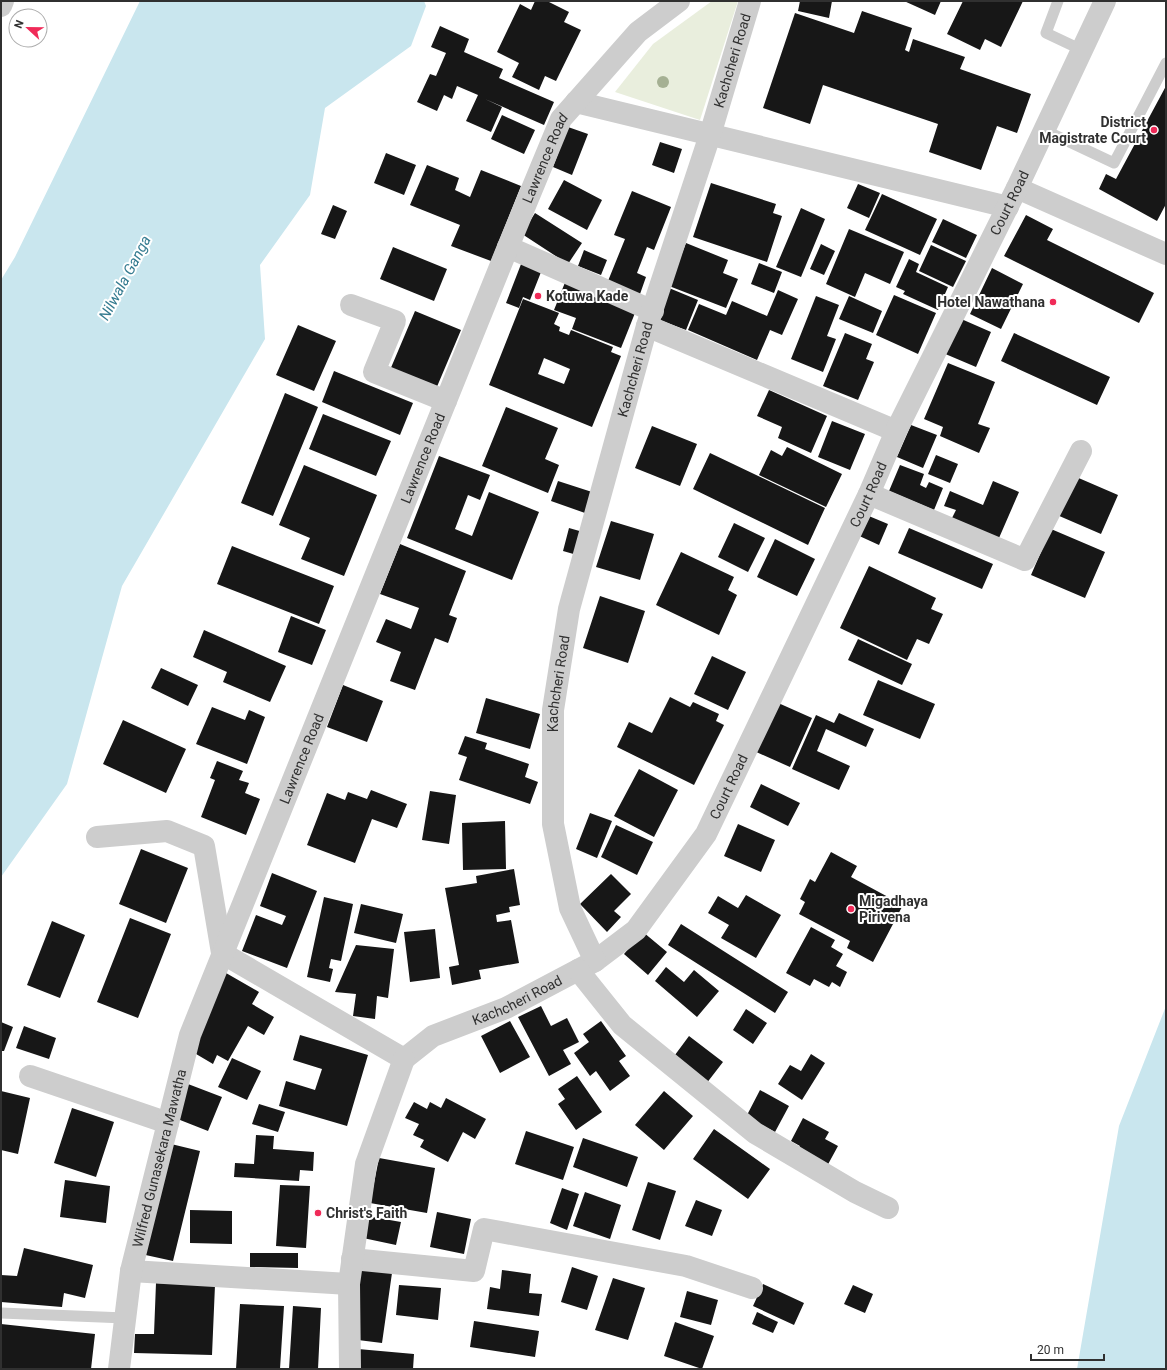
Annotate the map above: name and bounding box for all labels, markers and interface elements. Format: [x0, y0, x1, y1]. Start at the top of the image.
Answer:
north arrow [8, 8, 48, 48]
street label: Kachcheri Road [711, 11, 754, 110]
text: N [12, 18, 27, 30]
street label: Lawrence Road [519, 109, 571, 205]
place label: District Magistrate Court [1039, 114, 1146, 146]
marker: District Magistrate Court [1149, 125, 1159, 135]
street label: Court Road [987, 168, 1032, 238]
water label: Nilwala Ganga [95, 232, 155, 323]
place label: Kotuwa Kade [546, 288, 629, 304]
marker: Kotuwa Kade [533, 291, 543, 301]
place label: Hotel Nawathana [937, 294, 1046, 310]
marker: Hotel Nawathana [1048, 297, 1058, 307]
street label: Kachcheri Road [614, 320, 656, 419]
street label: Lawrence Road [397, 411, 448, 506]
street label: Court Road [846, 459, 890, 530]
street label: Kachcheri Road [545, 634, 573, 732]
street label: Lawrence Road [276, 711, 327, 806]
street label: Court Road [706, 752, 751, 822]
place label: Migadhaya Pirivena [859, 893, 929, 925]
marker: Migadhaya Pirivena [846, 904, 856, 914]
street label: Kachcheri Road [470, 972, 565, 1028]
street label: Wilfred Gunasekara Mawatha [129, 1067, 189, 1249]
place label: Christ's Faith [326, 1205, 407, 1221]
marker: Christ's Faith [313, 1208, 323, 1218]
scale bar [1031, 1336, 1104, 1362]
text: 20 m [1037, 1343, 1064, 1357]

